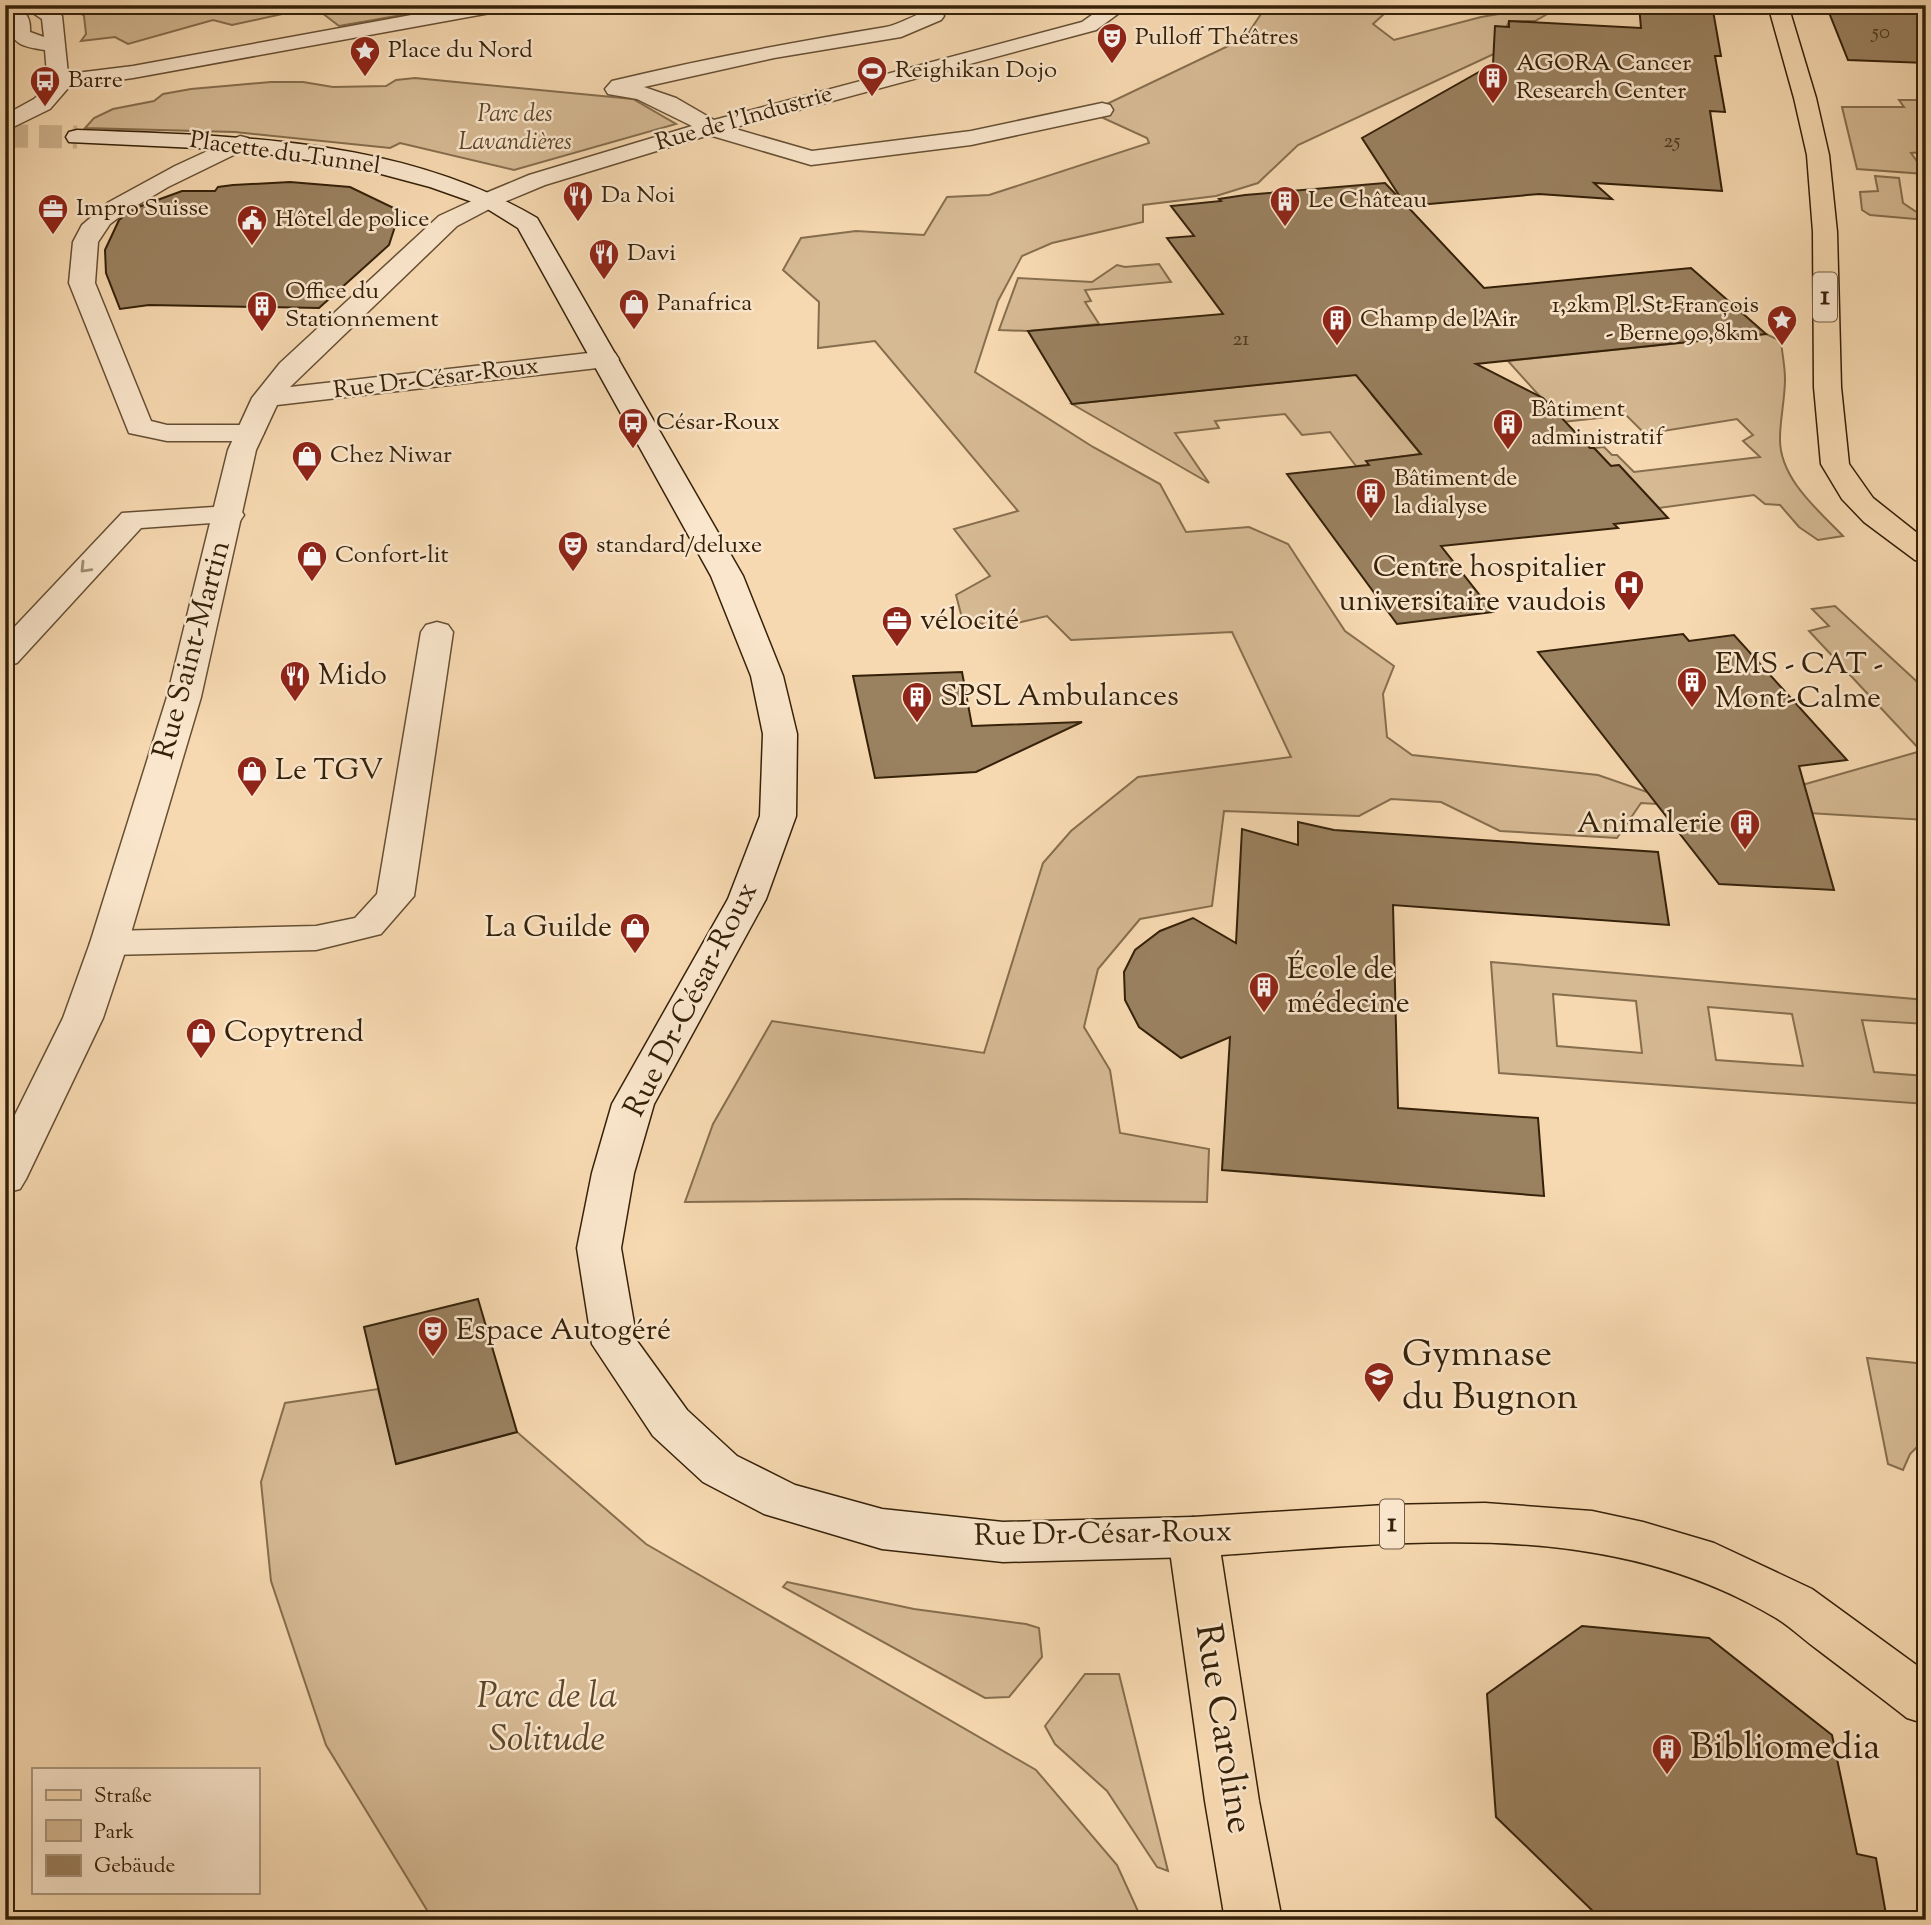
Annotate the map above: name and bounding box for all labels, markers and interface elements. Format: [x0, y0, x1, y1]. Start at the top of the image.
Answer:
house number: 50 [1871, 18, 1890, 48]
theatre icon: Pulloff Théâtres [1095, 21, 1129, 65]
place label: Pulloff Théâtres [1135, 21, 1299, 55]
place icon: Place du Nord [348, 34, 382, 78]
place label: Place du Nord [388, 34, 533, 68]
place label: AGORA Cancer Research Center [1516, 47, 1691, 109]
sports icon: Reighikan Dojo [855, 54, 889, 98]
place label: Reighikan Dojo [895, 54, 1057, 88]
building icon: AGORA Cancer Research Center [1476, 61, 1510, 105]
bus stop icon: Barre [28, 64, 62, 108]
place label: Barre [68, 64, 123, 98]
street label: Rue de l'Industrie [652, 78, 836, 160]
park label: Parc des Lavandières [458, 98, 572, 160]
street label: Placette du Tunnel [187, 124, 383, 184]
house number: 25 [1663, 127, 1681, 157]
restaurant icon: Da Noi [561, 179, 595, 223]
place label: Da Noi [601, 179, 675, 213]
building icon: Le Château [1268, 184, 1302, 228]
place label: Le Château [1308, 184, 1427, 218]
office icon: Impro Suisse [36, 192, 70, 236]
place label: Impro Suisse [76, 192, 209, 226]
public building icon: Hôtel de police [235, 203, 269, 247]
place label: Hôtel de police [275, 203, 429, 237]
restaurant icon: Davi [587, 237, 621, 281]
place label: Davi [627, 237, 676, 271]
road number: 1 [1813, 272, 1837, 322]
place label: Office du Stationnement [285, 275, 439, 337]
shop icon: Panafrica [617, 287, 651, 331]
place label: Panafrica [657, 287, 752, 321]
building icon: Office du Stationnement [245, 289, 279, 333]
place label: 1,2km Pl.St-François - Berne 90,8km [1552, 289, 1759, 351]
building icon: Champ de l'Air [1320, 303, 1354, 347]
place label: Champ de l'Air [1360, 303, 1517, 337]
place icon: 1,2km Pl.St-François - Berne 90,8km [1765, 303, 1799, 347]
house number: 21 [1233, 325, 1249, 355]
street label: Rue Dr-César-Roux [331, 350, 541, 408]
place label: Bâtiment administratif [1531, 393, 1665, 455]
bus stop icon: César-Roux [616, 406, 650, 450]
place label: César-Roux [656, 406, 780, 440]
building icon: Bâtiment administratif [1491, 407, 1525, 451]
shop icon: Chez Niwar [290, 439, 324, 483]
place label: Chez Niwar [330, 439, 452, 473]
place label: Bâtiment de la dialyse [1394, 462, 1518, 524]
building icon: Bâtiment de la dialyse [1354, 476, 1388, 520]
theatre icon: standard/deluxe [556, 529, 590, 573]
place label: standard/deluxe [596, 529, 762, 563]
street label: Rue Saint-Martin [143, 536, 243, 764]
shop icon: Confort-lit [295, 539, 329, 583]
place label: Confort-lit [335, 539, 449, 573]
place label: Centre hospitalier universitaire vaudois [1339, 547, 1606, 624]
one-way arrow [81, 560, 94, 573]
hospital icon: Centre hospitalier universitaire vaudois [1612, 568, 1646, 612]
place label: vélocité [920, 600, 1019, 643]
office icon: vélocité [880, 604, 914, 648]
place label: EMS - CAT - Mont-Calme [1715, 644, 1883, 721]
place label: Mido [318, 655, 387, 698]
restaurant icon: Mido [278, 659, 312, 703]
building icon: EMS - CAT - Mont-Calme [1675, 665, 1709, 709]
place label: SPSL Ambulances [940, 676, 1179, 719]
building icon: SPSL Ambulances [900, 680, 934, 724]
place label: Le TGV [275, 750, 383, 793]
shop icon: Le TGV [235, 754, 269, 798]
place label: Animalerie [1577, 803, 1722, 846]
building icon: Animalerie [1728, 807, 1762, 851]
street label: Rue Dr-César-Roux [614, 875, 770, 1125]
place label: La Guilde [485, 907, 612, 950]
shop icon: La Guilde [618, 911, 652, 955]
place label: École de médecine [1287, 949, 1410, 1026]
building icon: École de médecine [1247, 970, 1281, 1014]
place label: Copytrend [224, 1012, 364, 1055]
shop icon: Copytrend [184, 1016, 218, 1060]
place label: Espace Autogéré [456, 1310, 671, 1353]
theatre icon: Espace Autogéré [416, 1314, 450, 1358]
place label: Gymnase du Bugnon [1402, 1329, 1578, 1426]
school or university icon: Gymnase du Bugnon [1362, 1360, 1396, 1404]
road number: 1 [1380, 1500, 1404, 1548]
street label: Rue Dr-César-Roux [973, 1511, 1233, 1559]
street label: Rue Caroline [1179, 1620, 1265, 1838]
park label: Parc de la Solitude [477, 1671, 617, 1768]
place label: Bibliomedia [1690, 1722, 1880, 1776]
building icon: Bibliomedia [1650, 1732, 1684, 1776]
legend [32, 1768, 259, 1894]
text: Straße [94, 1782, 152, 1812]
text: Park [94, 1818, 135, 1848]
text: Gebäude [94, 1852, 175, 1882]

